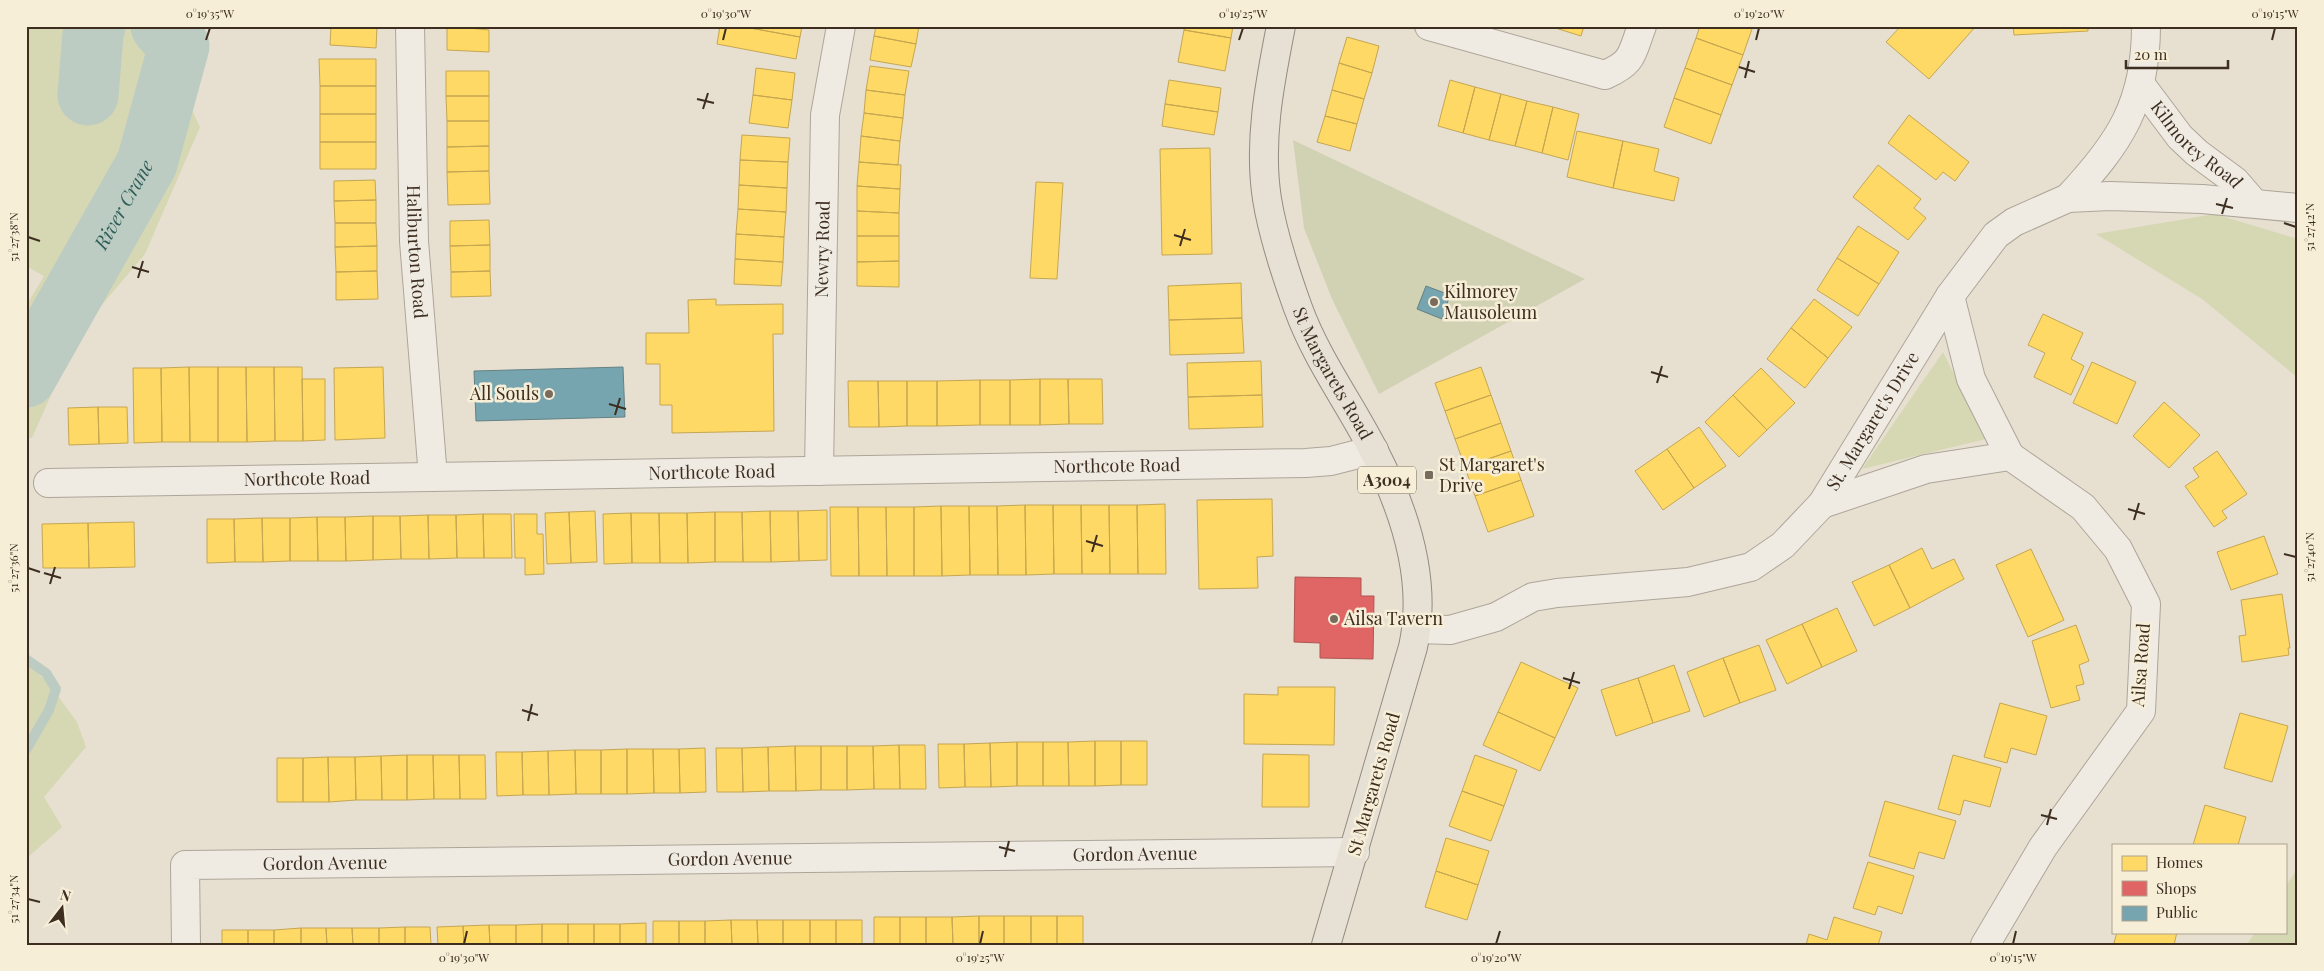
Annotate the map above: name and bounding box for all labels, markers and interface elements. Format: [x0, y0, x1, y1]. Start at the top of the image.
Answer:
text: 0°19'35"W [186, 5, 234, 21]
text: 0°19'30"W [701, 5, 751, 21]
text: 0°19'25"W [1219, 5, 1267, 21]
text: 0°19'20"W [1734, 5, 1784, 21]
text: 0°19'15"W [2251, 5, 2299, 21]
scale bar [2126, 38, 2229, 70]
text: 20 m [2134, 44, 2168, 64]
street label: Kilmorey Road [2146, 95, 2249, 193]
water label: River Crane [86, 155, 158, 255]
street label: Haliburton Road [402, 185, 433, 320]
street label: Newry Road [809, 200, 835, 298]
text: 51°27'42"N [2301, 202, 2317, 251]
text: 51°27'38"N [5, 212, 21, 262]
place label: Kilmorey Mausoleum [1444, 279, 1537, 324]
marker: Kilmorey Mausoleum [1428, 296, 1440, 308]
street label: St Margarets Road [1288, 303, 1379, 444]
street label: St. Margaret's Drive [1820, 347, 1924, 495]
place label: All Souls [469, 381, 539, 405]
marker: All Souls [543, 388, 555, 400]
street label: Northcote Road [1053, 452, 1181, 478]
place label: St Margaret's Drive [1439, 452, 1545, 497]
street label: Northcote Road [648, 458, 776, 484]
street label: Northcote Road [243, 465, 371, 491]
road number: A3004 [1358, 466, 1416, 494]
marker: St Margaret's Drive [1423, 469, 1435, 481]
text: 51°27'40"N [2301, 531, 2317, 582]
text: 51°27'36"N [5, 543, 21, 593]
place label: Ailsa Tavern [1343, 606, 1443, 630]
marker: Ailsa Tavern [1328, 613, 1340, 625]
street label: Ailsa Road [2125, 622, 2155, 709]
street label: St Margarets Road [1341, 709, 1405, 858]
street label: Gordon Avenue [1073, 841, 1197, 866]
legend [2112, 844, 2286, 934]
street label: Gordon Avenue [668, 845, 792, 871]
street label: Gordon Avenue [263, 850, 387, 875]
text: Homes [2156, 852, 2203, 872]
text: 51°27'34"N [5, 874, 21, 924]
text: Shops [2156, 878, 2197, 898]
north arrow [38, 884, 88, 934]
text: N [58, 884, 73, 906]
text: Public [2156, 902, 2198, 922]
text: 0°19'30"W [439, 949, 489, 965]
text: 0°19'25"W [956, 949, 1004, 965]
text: 0°19'20"W [1471, 949, 1521, 965]
text: 0°19'15"W [1989, 949, 2037, 965]

